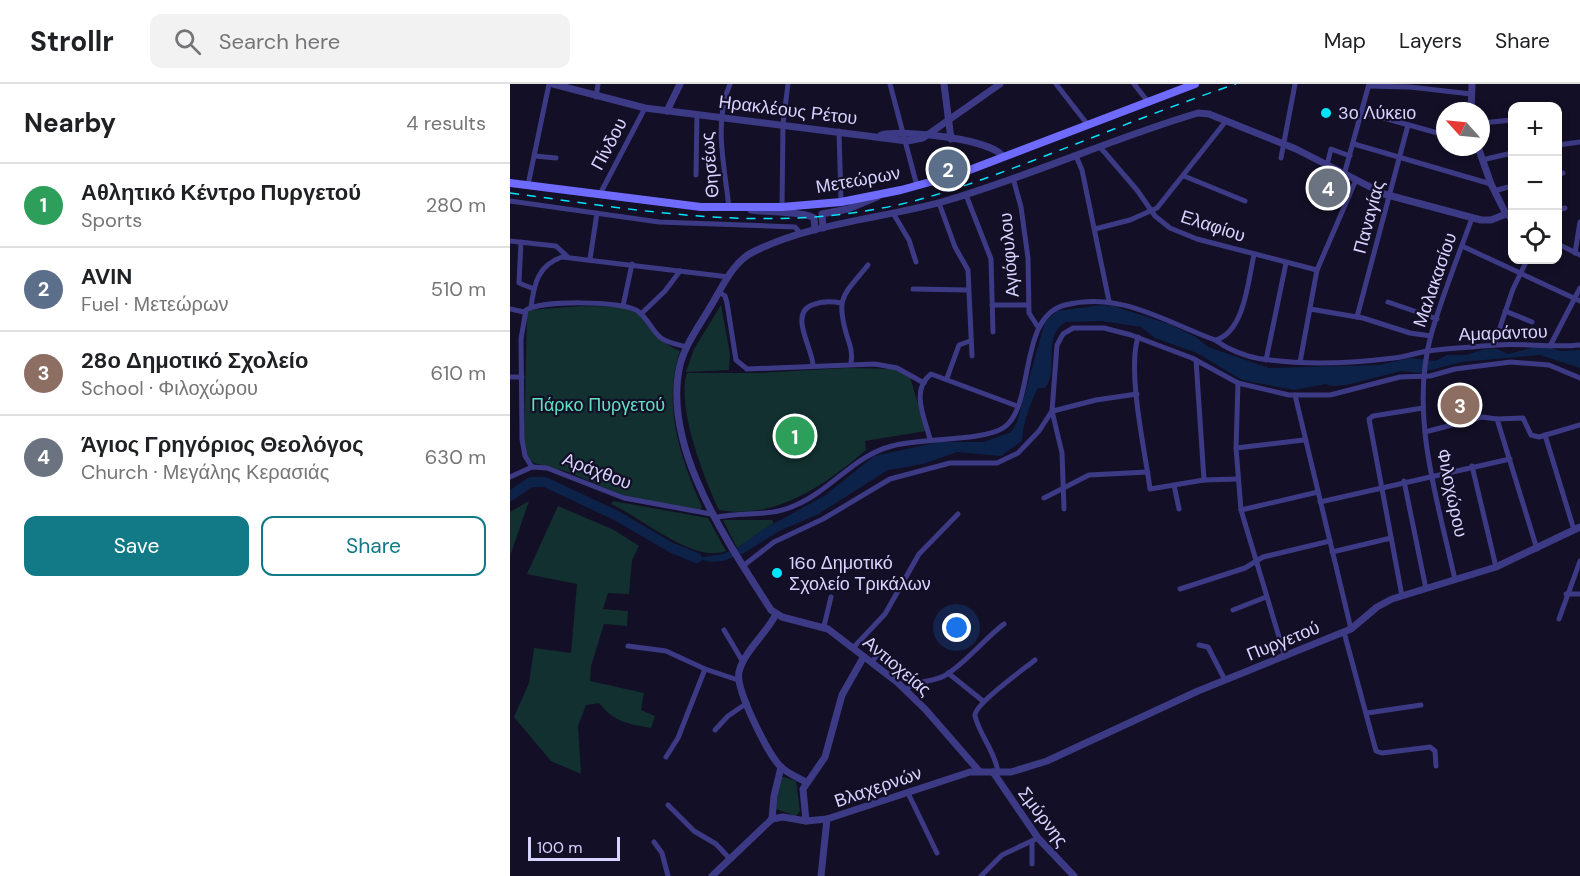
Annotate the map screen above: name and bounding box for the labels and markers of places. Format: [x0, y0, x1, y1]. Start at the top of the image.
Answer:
place label: 3ο Λύκειο [1338, 101, 1416, 125]
marker: 3ο Λύκειο [1319, 106, 1333, 120]
pin: 2 [928, 146, 968, 191]
pin: 4 [1308, 166, 1348, 210]
pin: 3 [1440, 382, 1480, 428]
pin: 1 [776, 414, 814, 458]
place label: 16ο Δημοτικό Σχολείο Τρικάλων [789, 551, 931, 596]
marker: 16ο Δημοτικό Σχολείο Τρικάλων [770, 566, 784, 580]

